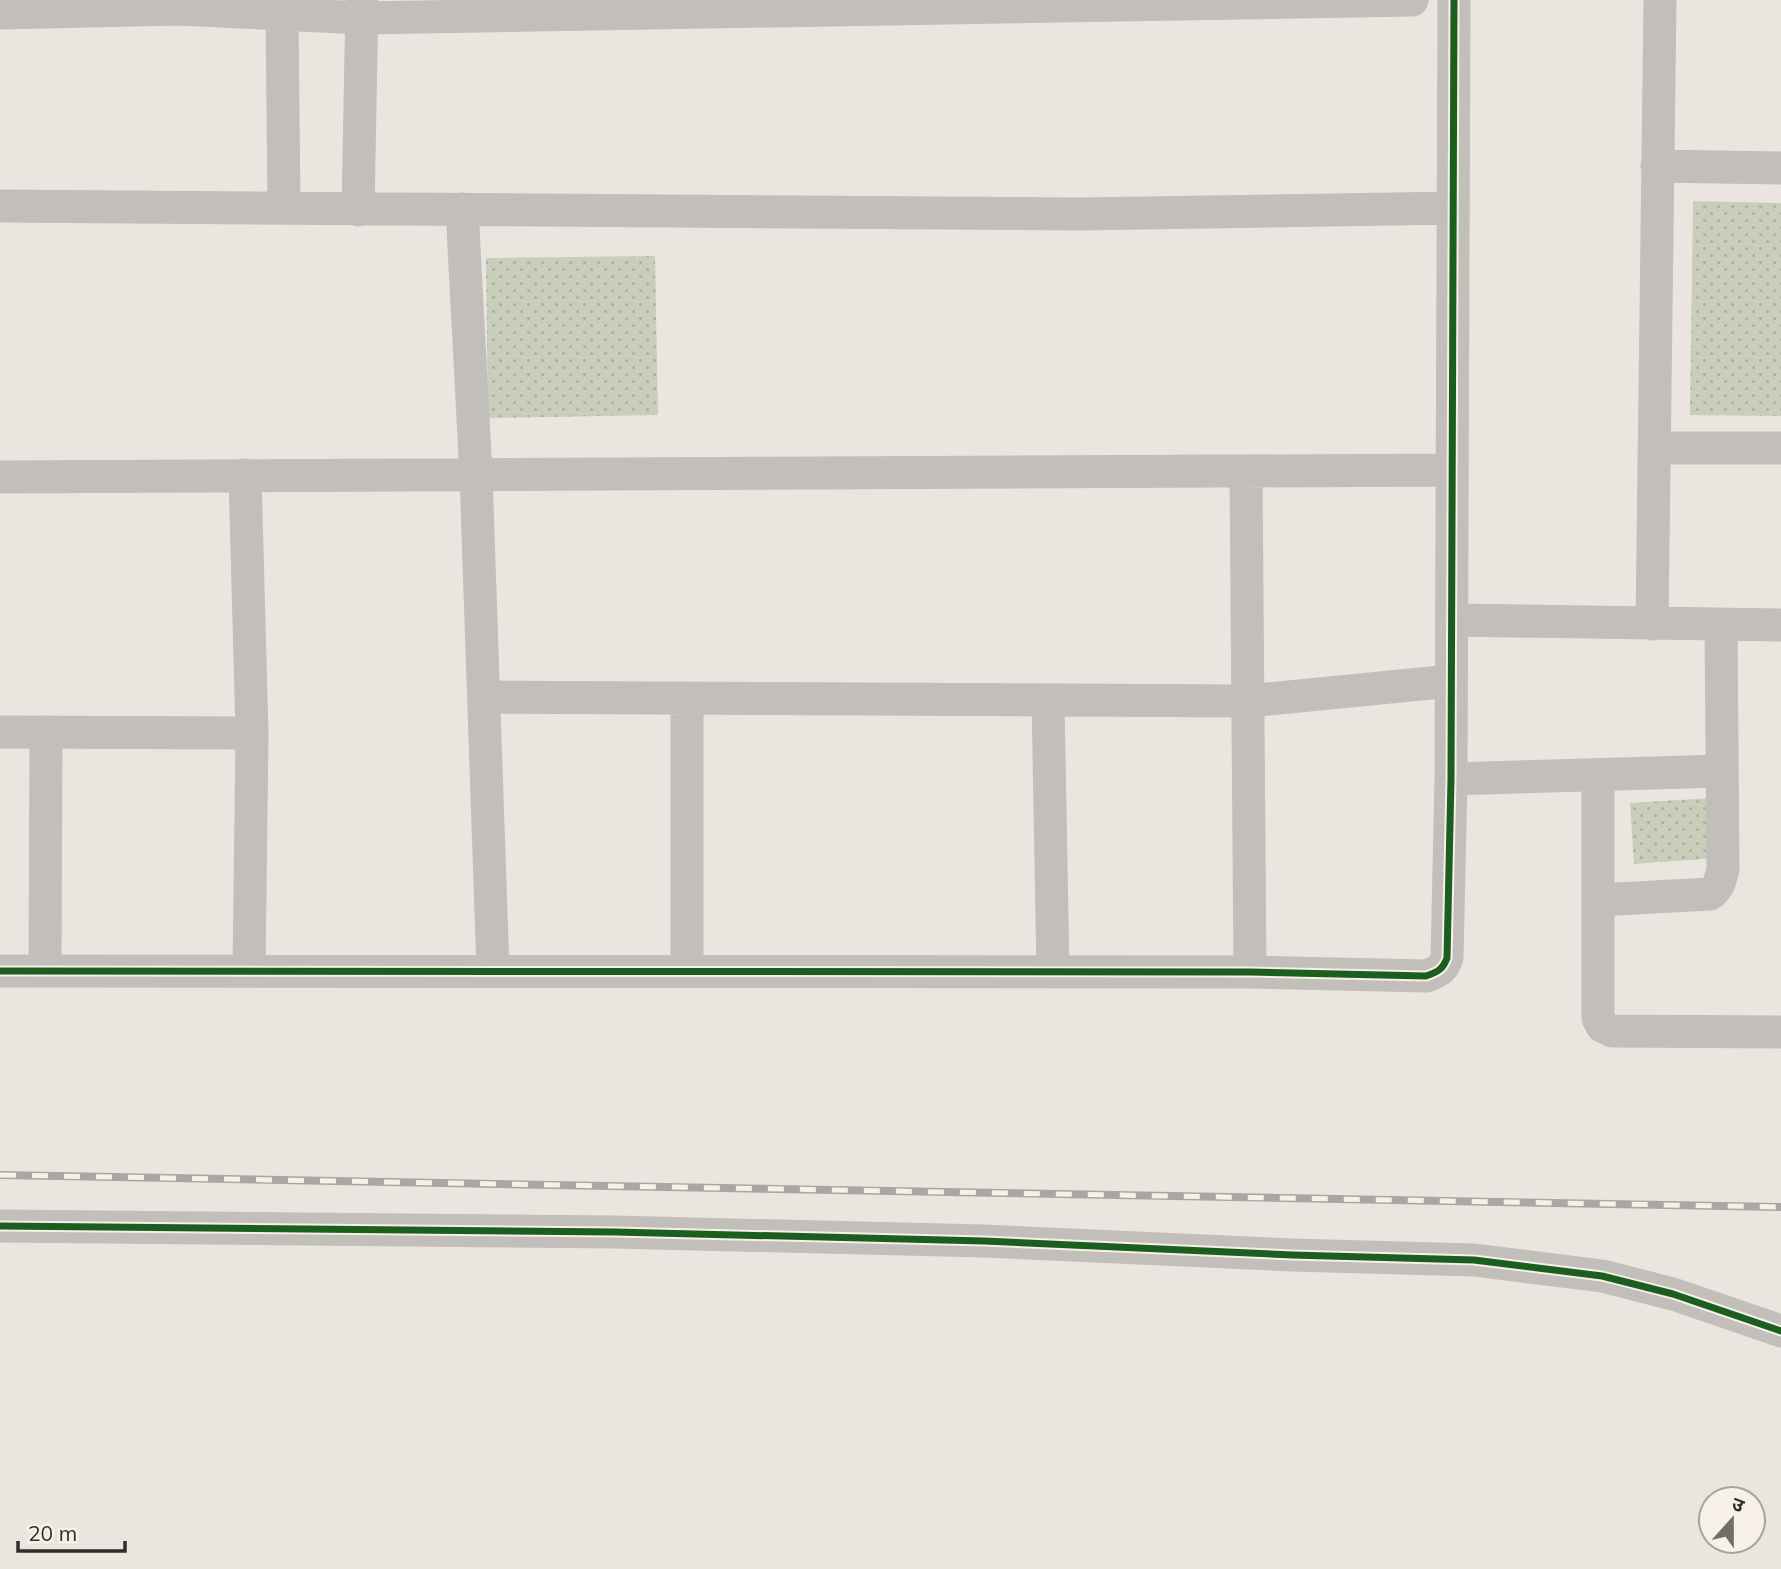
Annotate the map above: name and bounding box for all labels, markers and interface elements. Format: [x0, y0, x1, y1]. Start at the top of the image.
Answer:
north arrow [1697, 1485, 1767, 1555]
text: उ [1729, 1491, 1748, 1518]
scale bar [18, 1510, 124, 1554]
text: 20 m [28, 1520, 77, 1546]

